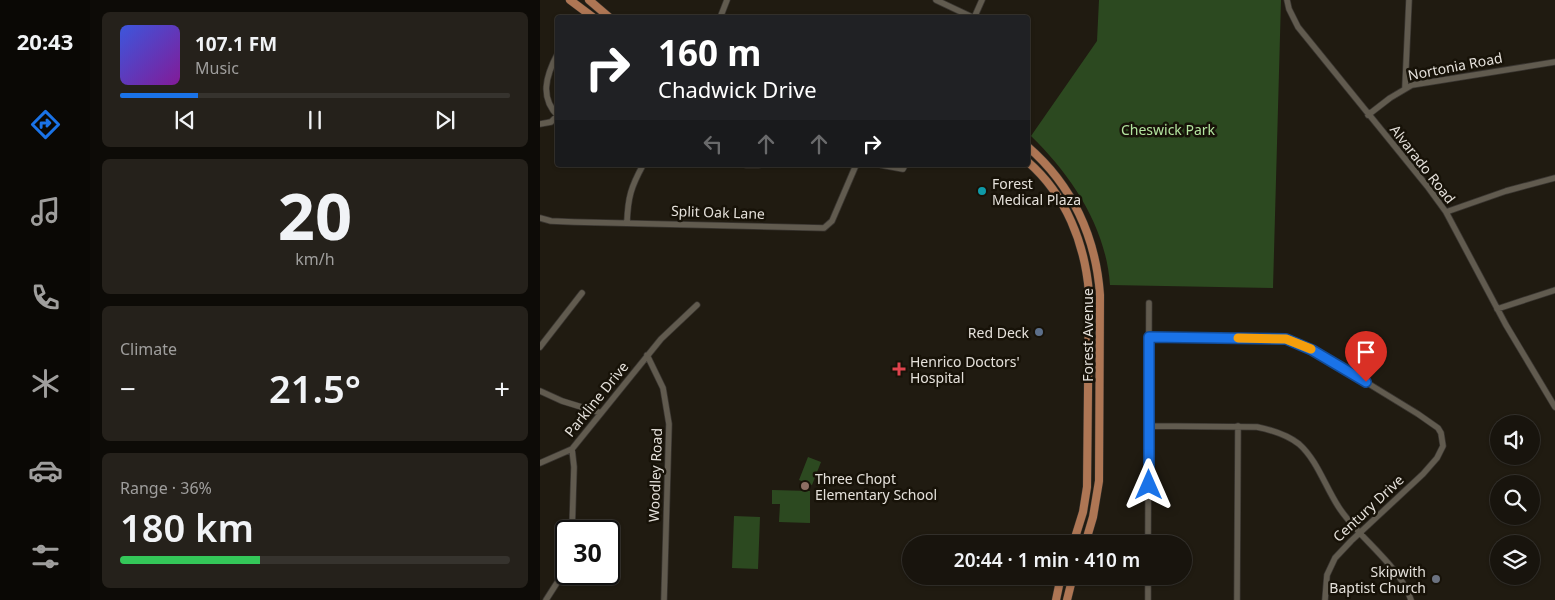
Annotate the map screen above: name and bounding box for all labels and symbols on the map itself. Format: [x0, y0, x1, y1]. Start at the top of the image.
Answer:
street label: Nortonia Road [1406, 48, 1504, 84]
park label: Cheswick Park [1121, 120, 1216, 139]
street label: Alvarado Road [1386, 121, 1460, 207]
place label: Forest Medical Plaza [992, 174, 1081, 209]
marker: Forest Medical Plaza [976, 185, 988, 197]
street label: Split Oak Lane [671, 201, 765, 223]
street label: Forest Avenue [1078, 288, 1097, 382]
place label: Red Deck [968, 323, 1030, 342]
marker: Red Deck [1033, 326, 1045, 338]
pin [1345, 331, 1387, 382]
place label: Henrico Doctors' Hospital [910, 352, 1020, 387]
street label: Parkline Drive [560, 357, 632, 441]
marker: Henrico Doctors' Hospital [892, 362, 906, 376]
street label: Woodley Road [644, 428, 666, 522]
position arrow [1122, 458, 1174, 510]
place label: Three Chopt Elementary School [815, 469, 937, 504]
street label: Century Drive [1329, 470, 1408, 546]
marker: Three Chopt Elementary School [799, 480, 811, 492]
speed limit sign: 30 [555, 520, 620, 585]
place label: Skipwith Baptist Church [1329, 562, 1426, 597]
marker: Skipwith Baptist Church [1430, 573, 1442, 585]

